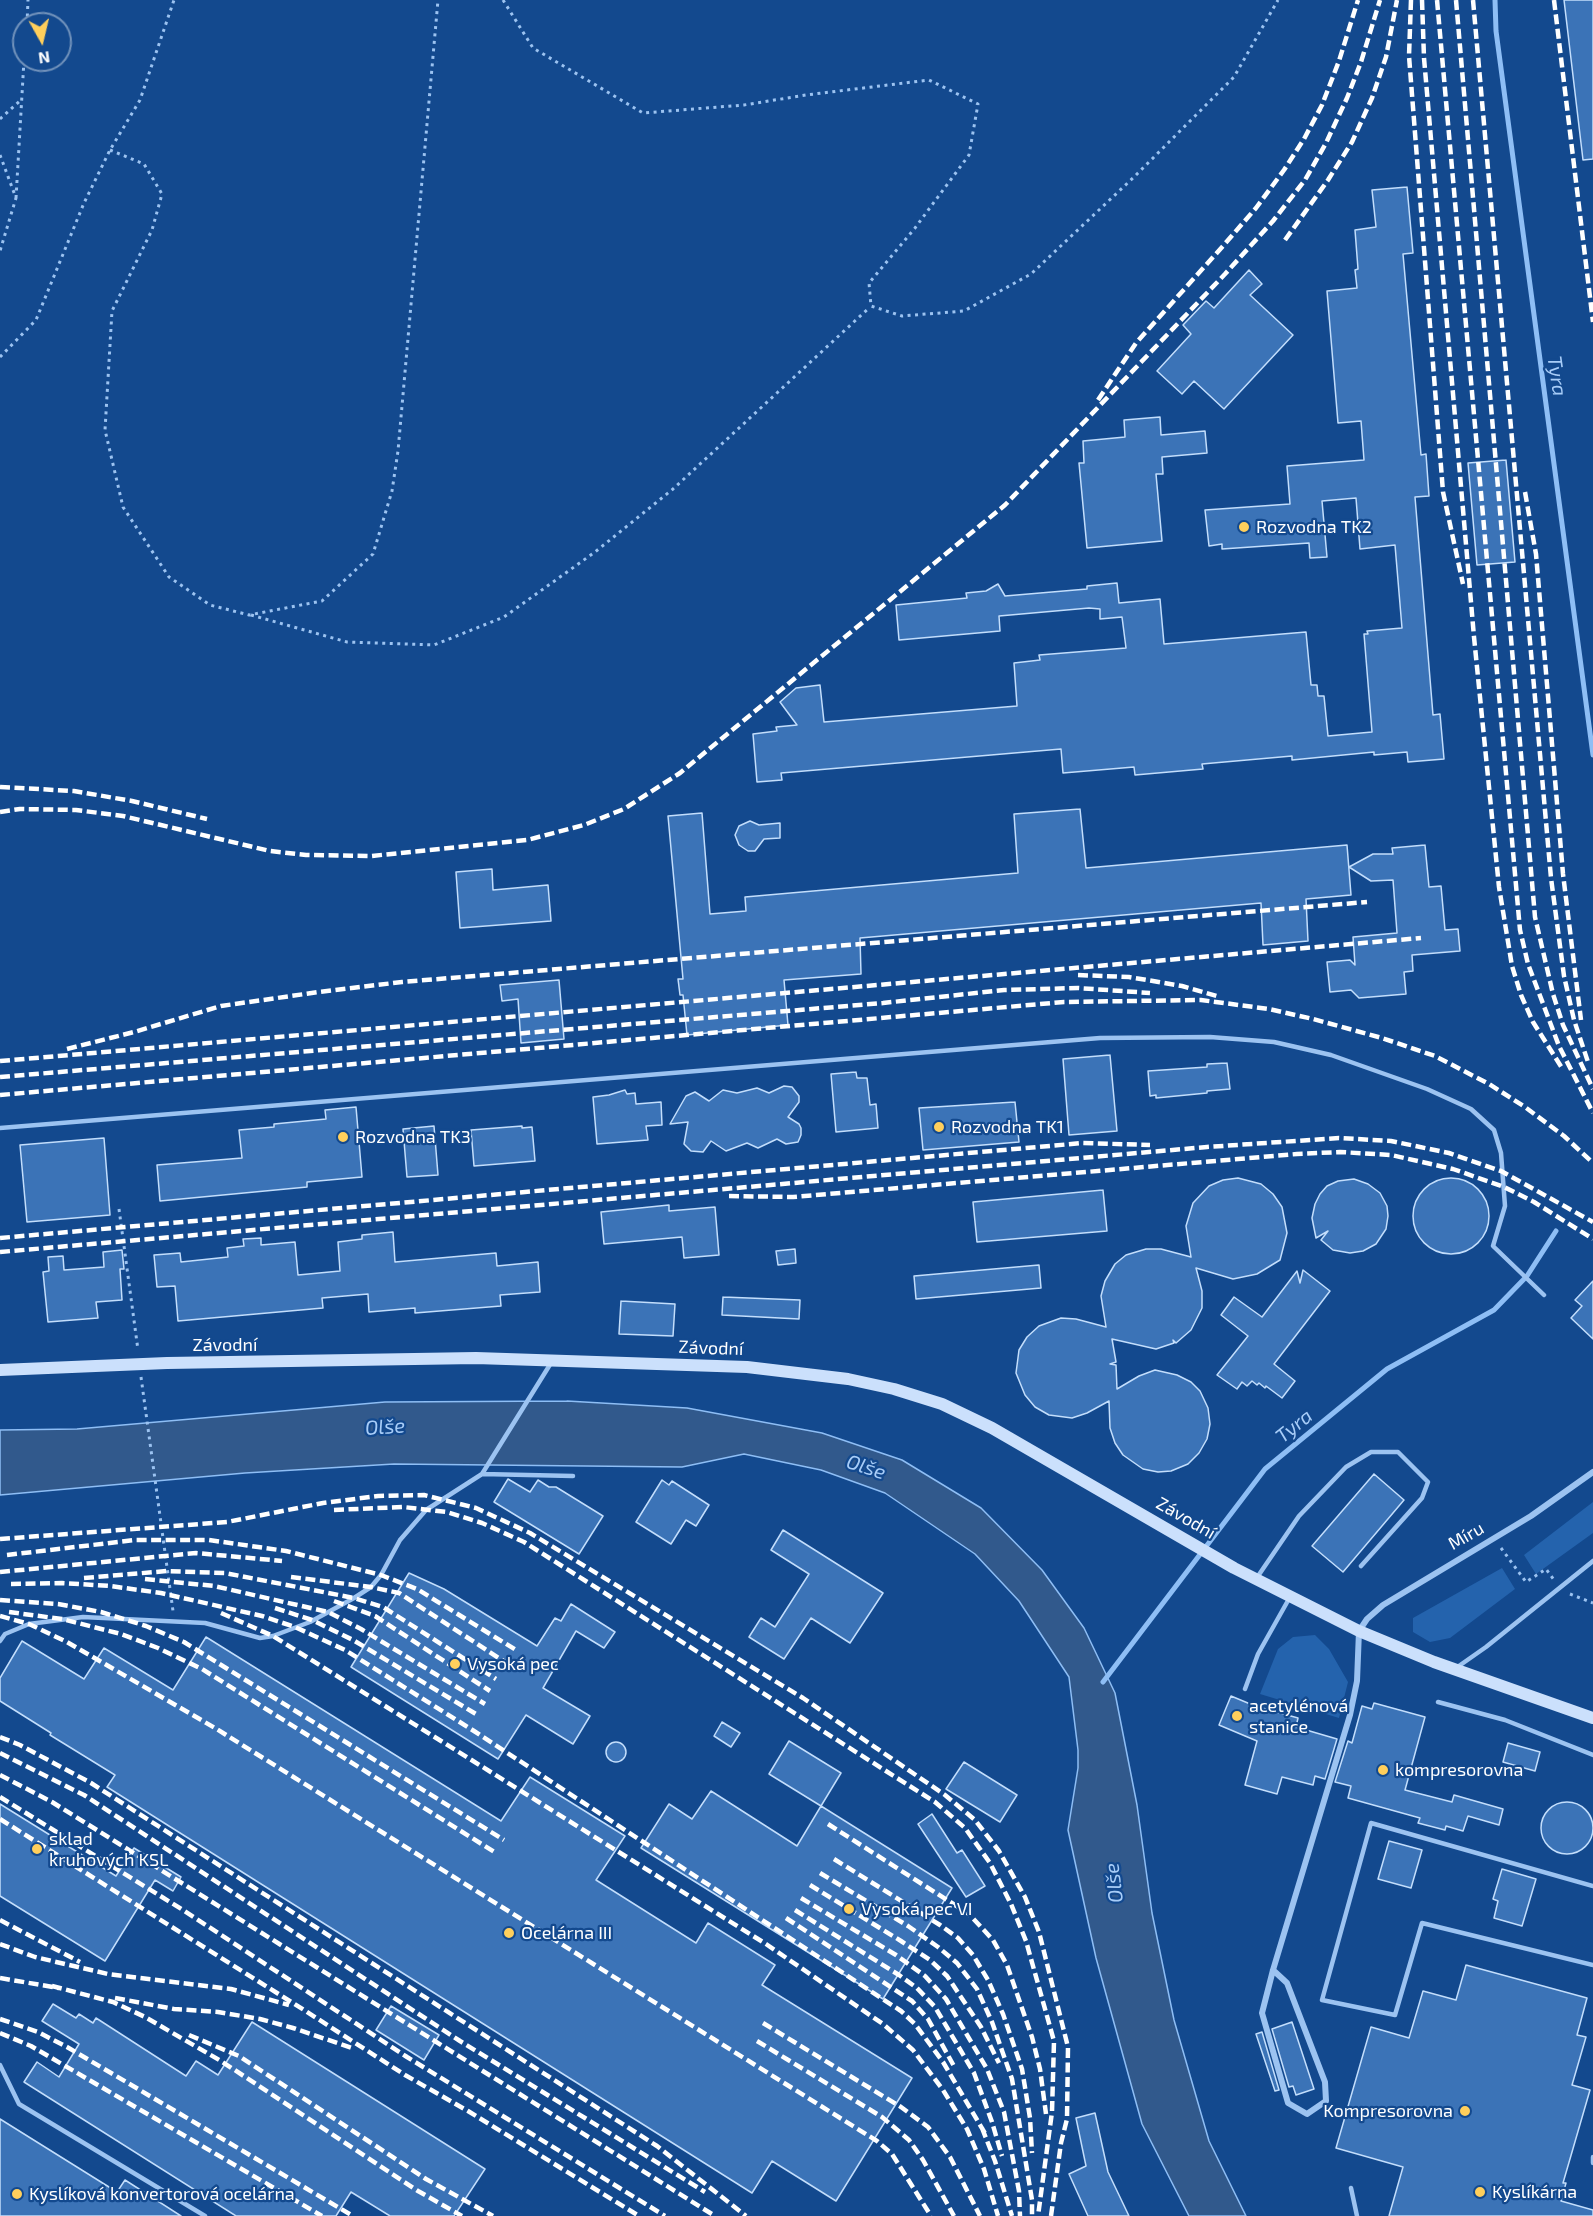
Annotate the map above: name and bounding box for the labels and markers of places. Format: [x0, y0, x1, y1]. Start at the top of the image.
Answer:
place label: Rozvodna TK2 [1256, 516, 1372, 538]
marker: Rozvodna TK2 [1237, 520, 1251, 534]
place label: Rozvodna TK1 [951, 1116, 1064, 1138]
marker: Rozvodna TK1 [932, 1120, 946, 1134]
place label: Rozvodna TK3 [355, 1126, 471, 1148]
marker: Rozvodna TK3 [336, 1130, 350, 1144]
place label: Vysoká pec [467, 1653, 559, 1675]
marker: Vysoká pec [448, 1657, 462, 1671]
place label: acetylénová stanice [1249, 1695, 1349, 1738]
marker: acetylénová stanice [1230, 1709, 1244, 1723]
place label: kompresorovna [1395, 1759, 1523, 1781]
marker: kompresorovna [1376, 1763, 1390, 1777]
place label: sklad kruhových KSL [49, 1828, 168, 1870]
marker: sklad kruhových KSL [30, 1842, 44, 1856]
place label: Vysoká pec VI [861, 1898, 973, 1920]
marker: Vysoká pec VI [842, 1902, 856, 1916]
place label: Ocelárna III [521, 1922, 612, 1944]
marker: Ocelárna III [502, 1926, 516, 1940]
place label: Kompresorovna [1323, 2100, 1453, 2122]
marker: Kompresorovna [1458, 2104, 1472, 2118]
place label: Kyslíkárna [1492, 2181, 1577, 2203]
place label: Kyslíková konvertorová ocelárna [29, 2183, 295, 2205]
marker: Kyslíkárna [1473, 2185, 1487, 2199]
marker: Kyslíková konvertorová ocelárna [10, 2187, 24, 2201]

